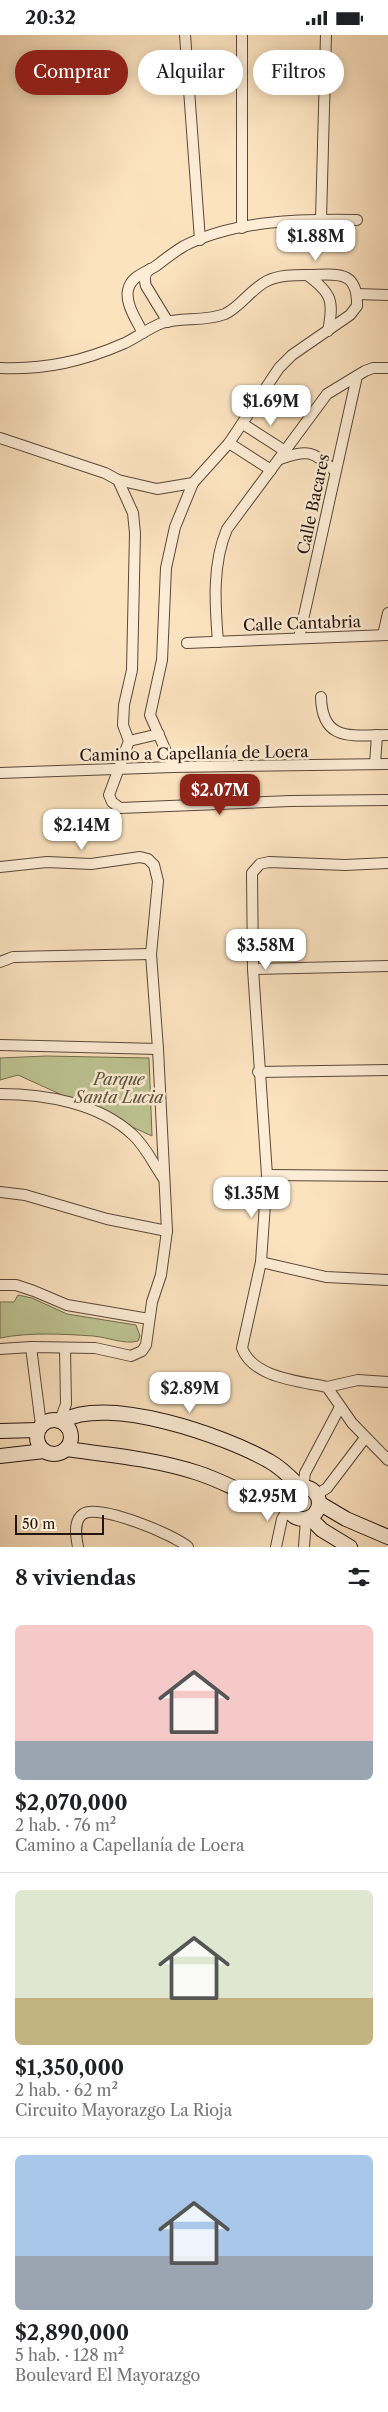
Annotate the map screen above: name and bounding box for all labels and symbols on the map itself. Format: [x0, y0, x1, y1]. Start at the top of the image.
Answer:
pin: $1.88M [275, 219, 357, 262]
pin: $1.69M [230, 385, 312, 427]
street label: Calle Bacares [293, 452, 333, 556]
street label: Calle Cantabria [243, 611, 362, 635]
street label: Camino a Capellanía de Loera [79, 741, 309, 765]
pin: $2.07M [179, 773, 261, 816]
pin: $2.14M [41, 809, 123, 851]
pin: $3.58M [225, 929, 307, 971]
park label: Parque Santa Lucia [73, 1069, 164, 1107]
pin: $1.35M [211, 1177, 293, 1219]
pin: $2.89M [149, 1371, 231, 1414]
pin: $2.95M [227, 1479, 309, 1522]
scale bar [15, 1512, 104, 1535]

